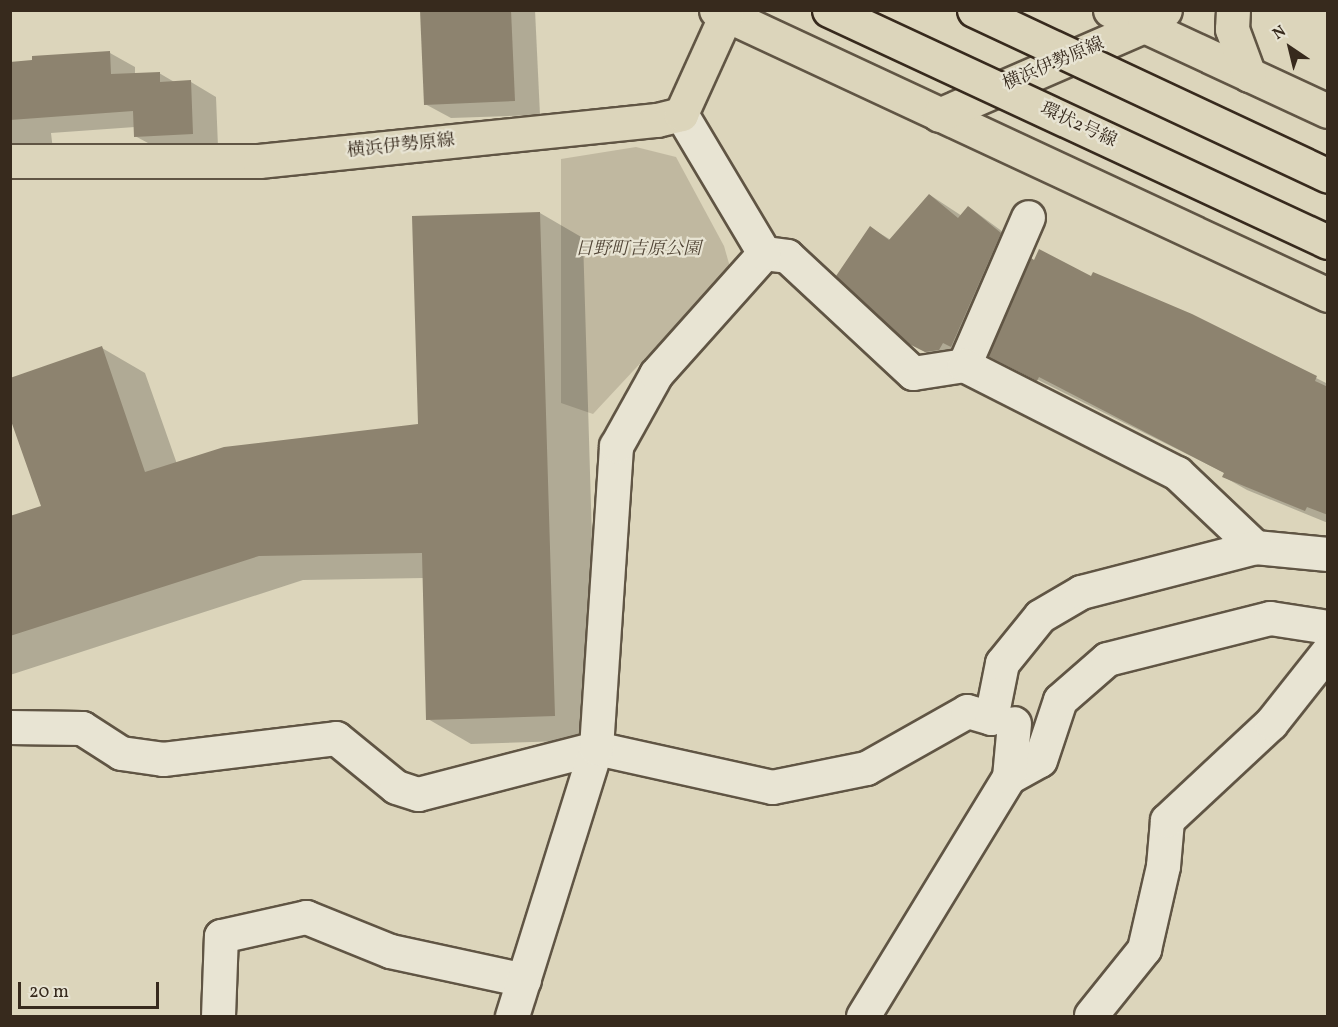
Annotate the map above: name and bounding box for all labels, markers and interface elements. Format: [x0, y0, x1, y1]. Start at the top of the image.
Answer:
north arrow [1260, 18, 1320, 78]
text: N [1269, 21, 1291, 46]
street label: 横浜伊勢原線 [1000, 34, 1108, 96]
street label: 環状2号線 [1036, 99, 1120, 153]
street label: 横浜伊勢原線 [346, 131, 456, 163]
park label: 日野町吉原公園 [575, 239, 701, 261]
scale bar [21, 970, 162, 1008]
text: 20 m [29, 980, 69, 1005]

